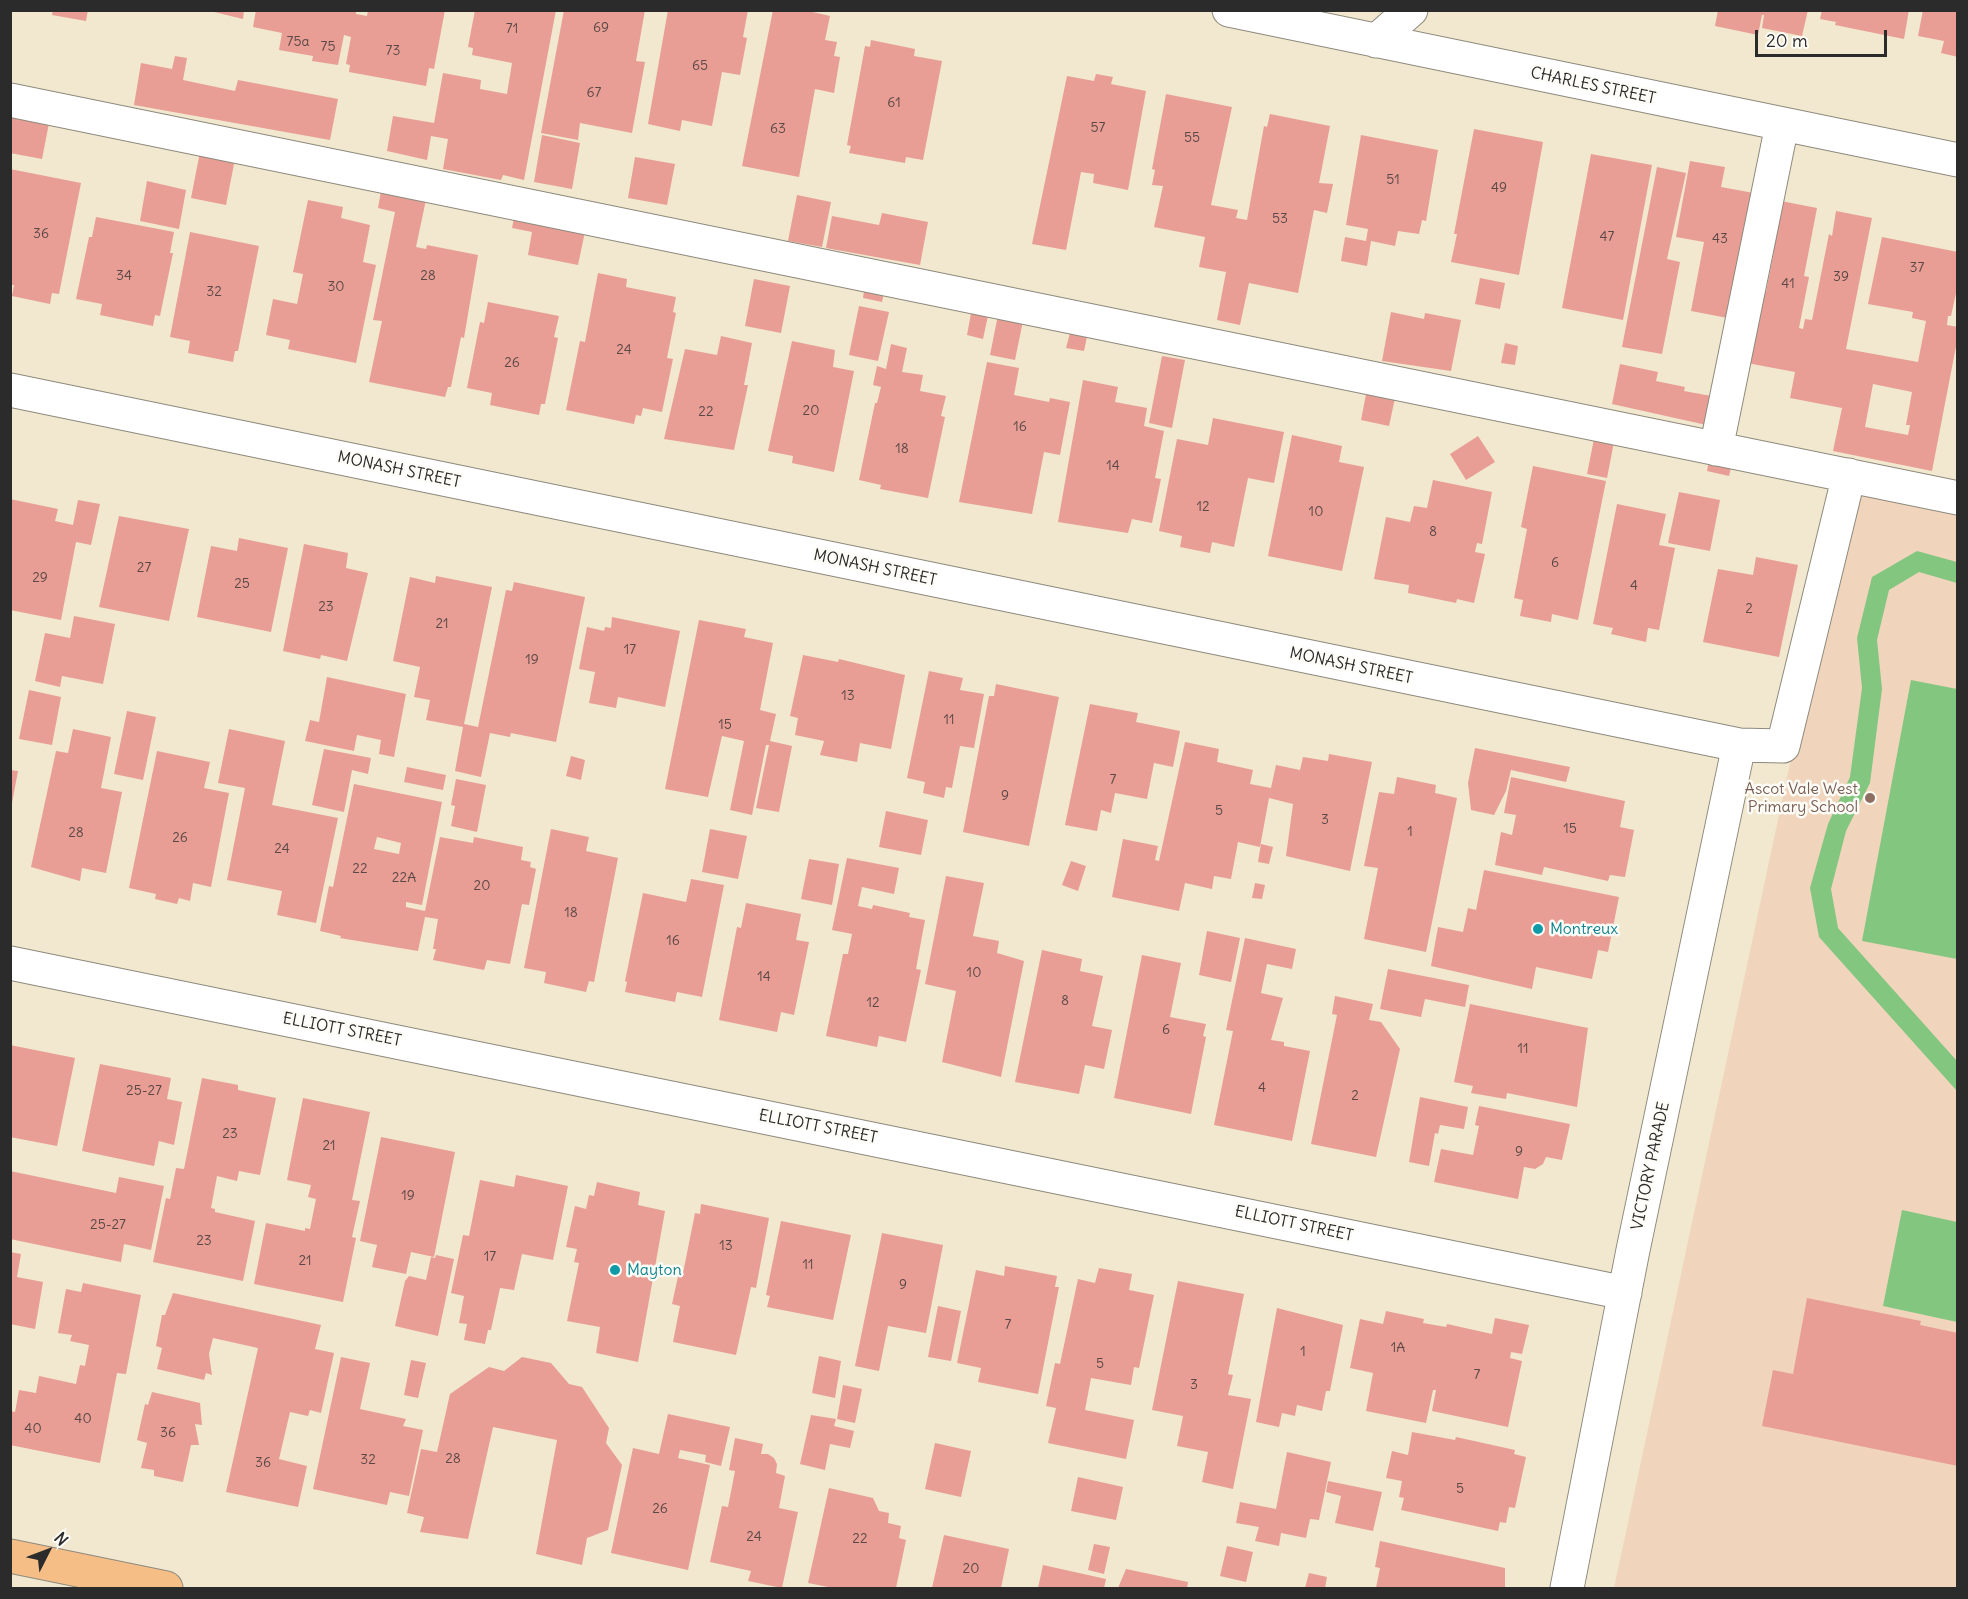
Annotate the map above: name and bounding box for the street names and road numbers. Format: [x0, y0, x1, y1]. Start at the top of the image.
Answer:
street label: CHARLES STREET [1529, 63, 1657, 109]
street label: MONASH STREET [336, 448, 462, 492]
street label: MONASH STREET [812, 546, 938, 590]
street label: MONASH STREET [1288, 644, 1414, 688]
street label: ELLIOTT STREET [281, 1009, 403, 1051]
street label: VICTORY PARADE [1628, 1100, 1674, 1232]
street label: ELLIOTT STREET [757, 1106, 879, 1148]
street label: ELLIOTT STREET [1233, 1202, 1355, 1246]

